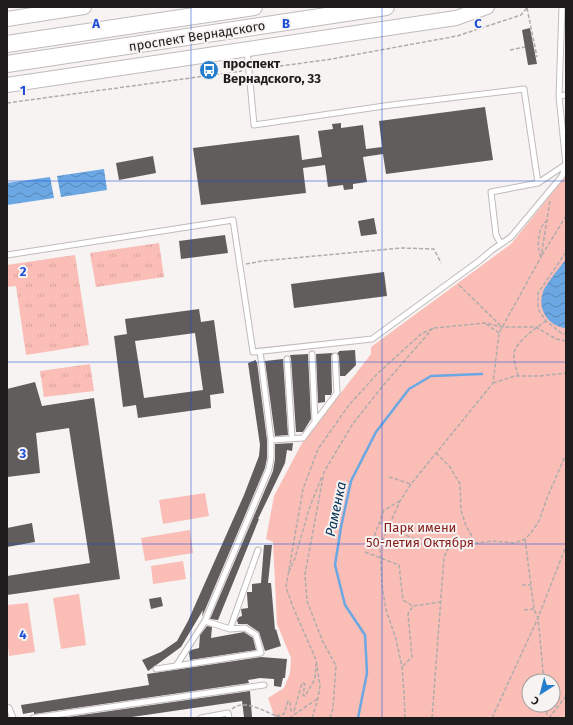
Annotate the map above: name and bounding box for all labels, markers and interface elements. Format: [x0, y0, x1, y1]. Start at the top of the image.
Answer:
text: A [91, 16, 100, 31]
text: B [282, 16, 290, 31]
text: C [474, 16, 482, 31]
street label: проспект Вернадского [128, 18, 266, 54]
place label: проспект Вернадского, 33 [223, 56, 321, 86]
bus stop icon: проспект Вернадского, 33 [198, 59, 220, 81]
text: 1 [20, 83, 26, 98]
text: 2 [20, 264, 27, 279]
text: 3 [19, 446, 27, 461]
water label: Раменка [322, 480, 350, 538]
park label: Парк имени 50-летия Октября [366, 520, 474, 550]
text: 4 [19, 627, 27, 642]
north arrow [521, 673, 561, 713]
text: С [528, 693, 542, 708]

